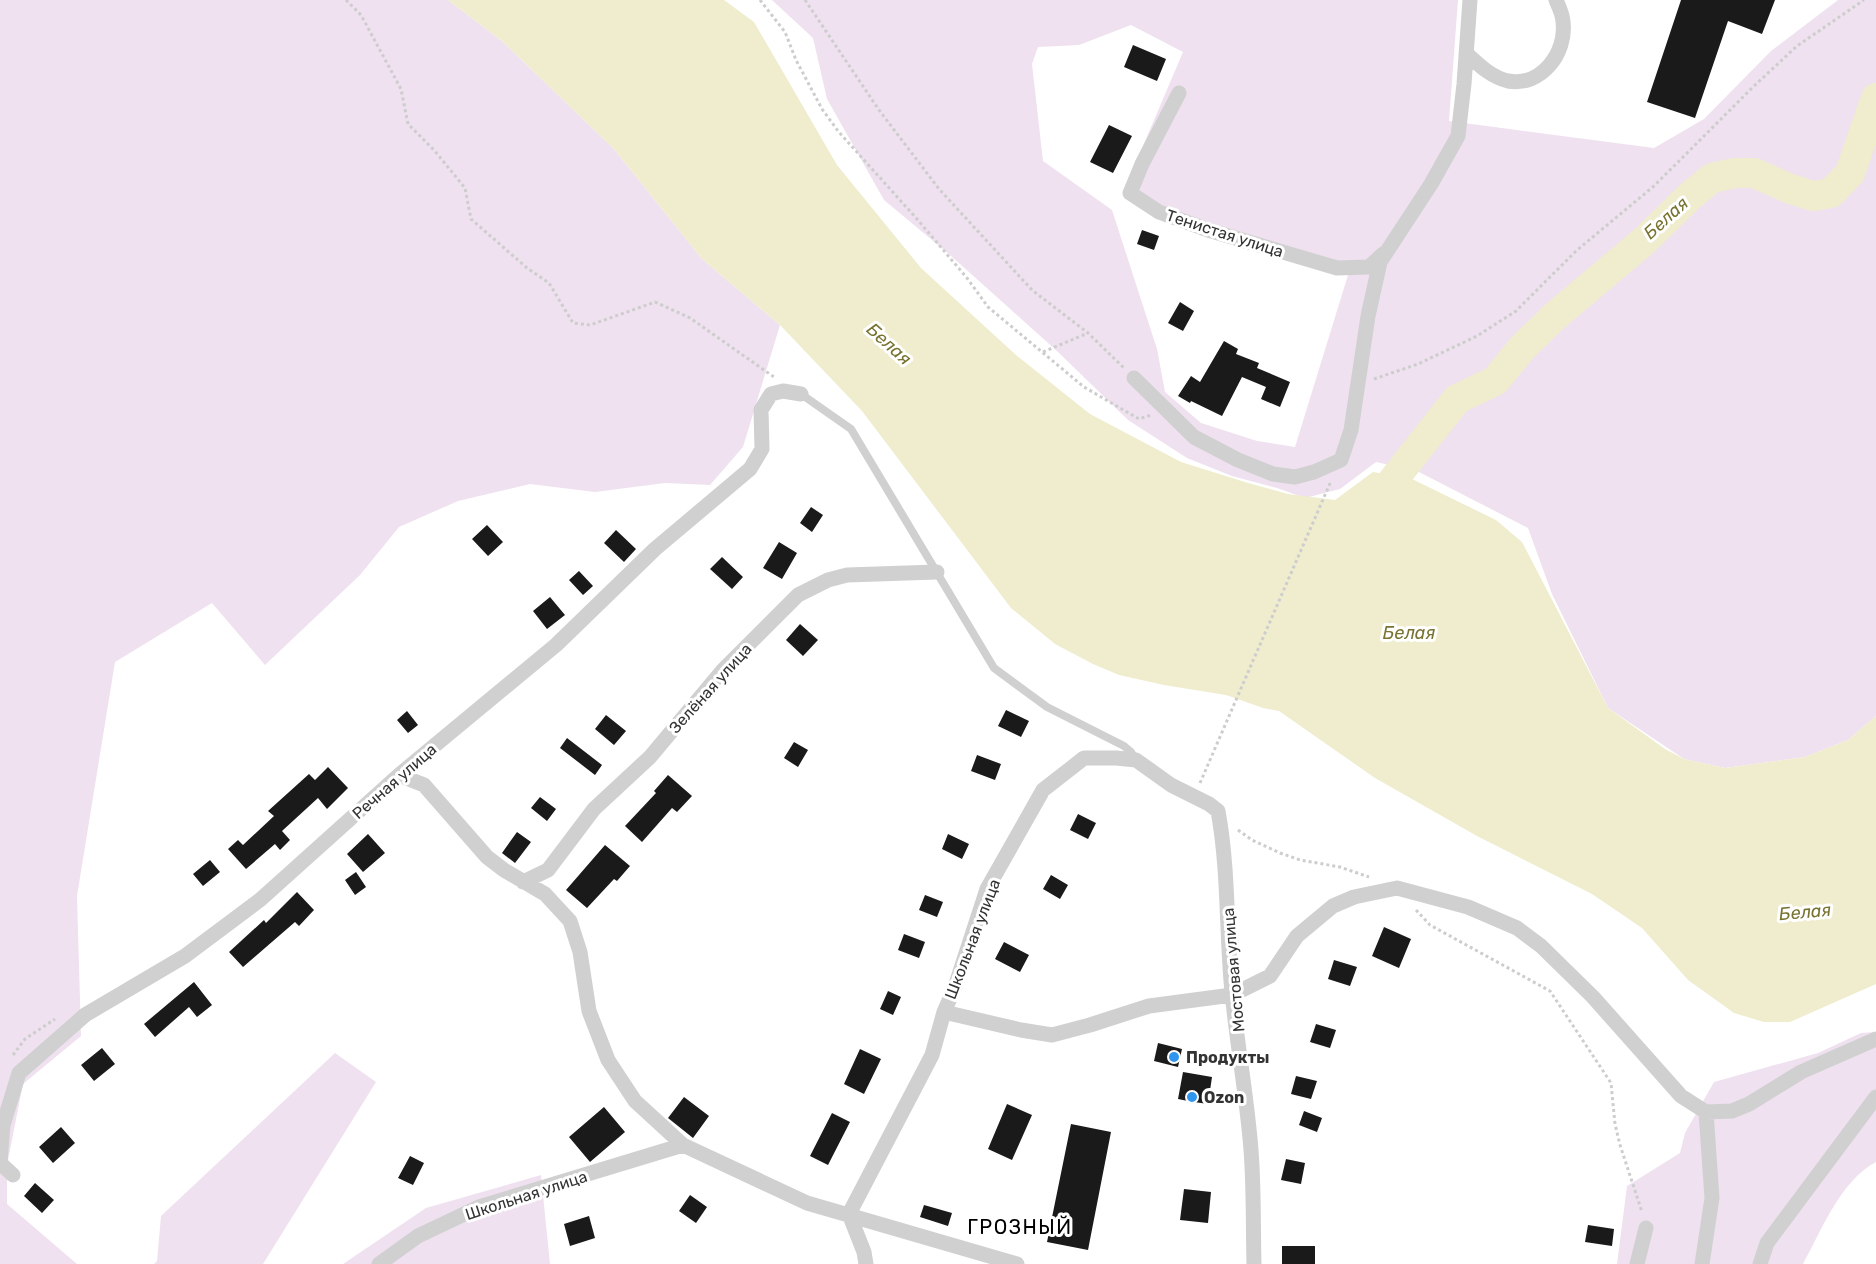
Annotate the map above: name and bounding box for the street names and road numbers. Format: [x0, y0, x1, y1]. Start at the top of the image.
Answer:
street label: Тенистая улица [1164, 206, 1286, 261]
street label: Зелёная улица [665, 640, 756, 737]
street label: Речная улица [348, 740, 440, 823]
street label: Школьная улица [941, 876, 1004, 1002]
street label: Мостовая улица [1219, 907, 1248, 1033]
street label: Школьная улица [463, 1167, 590, 1224]

